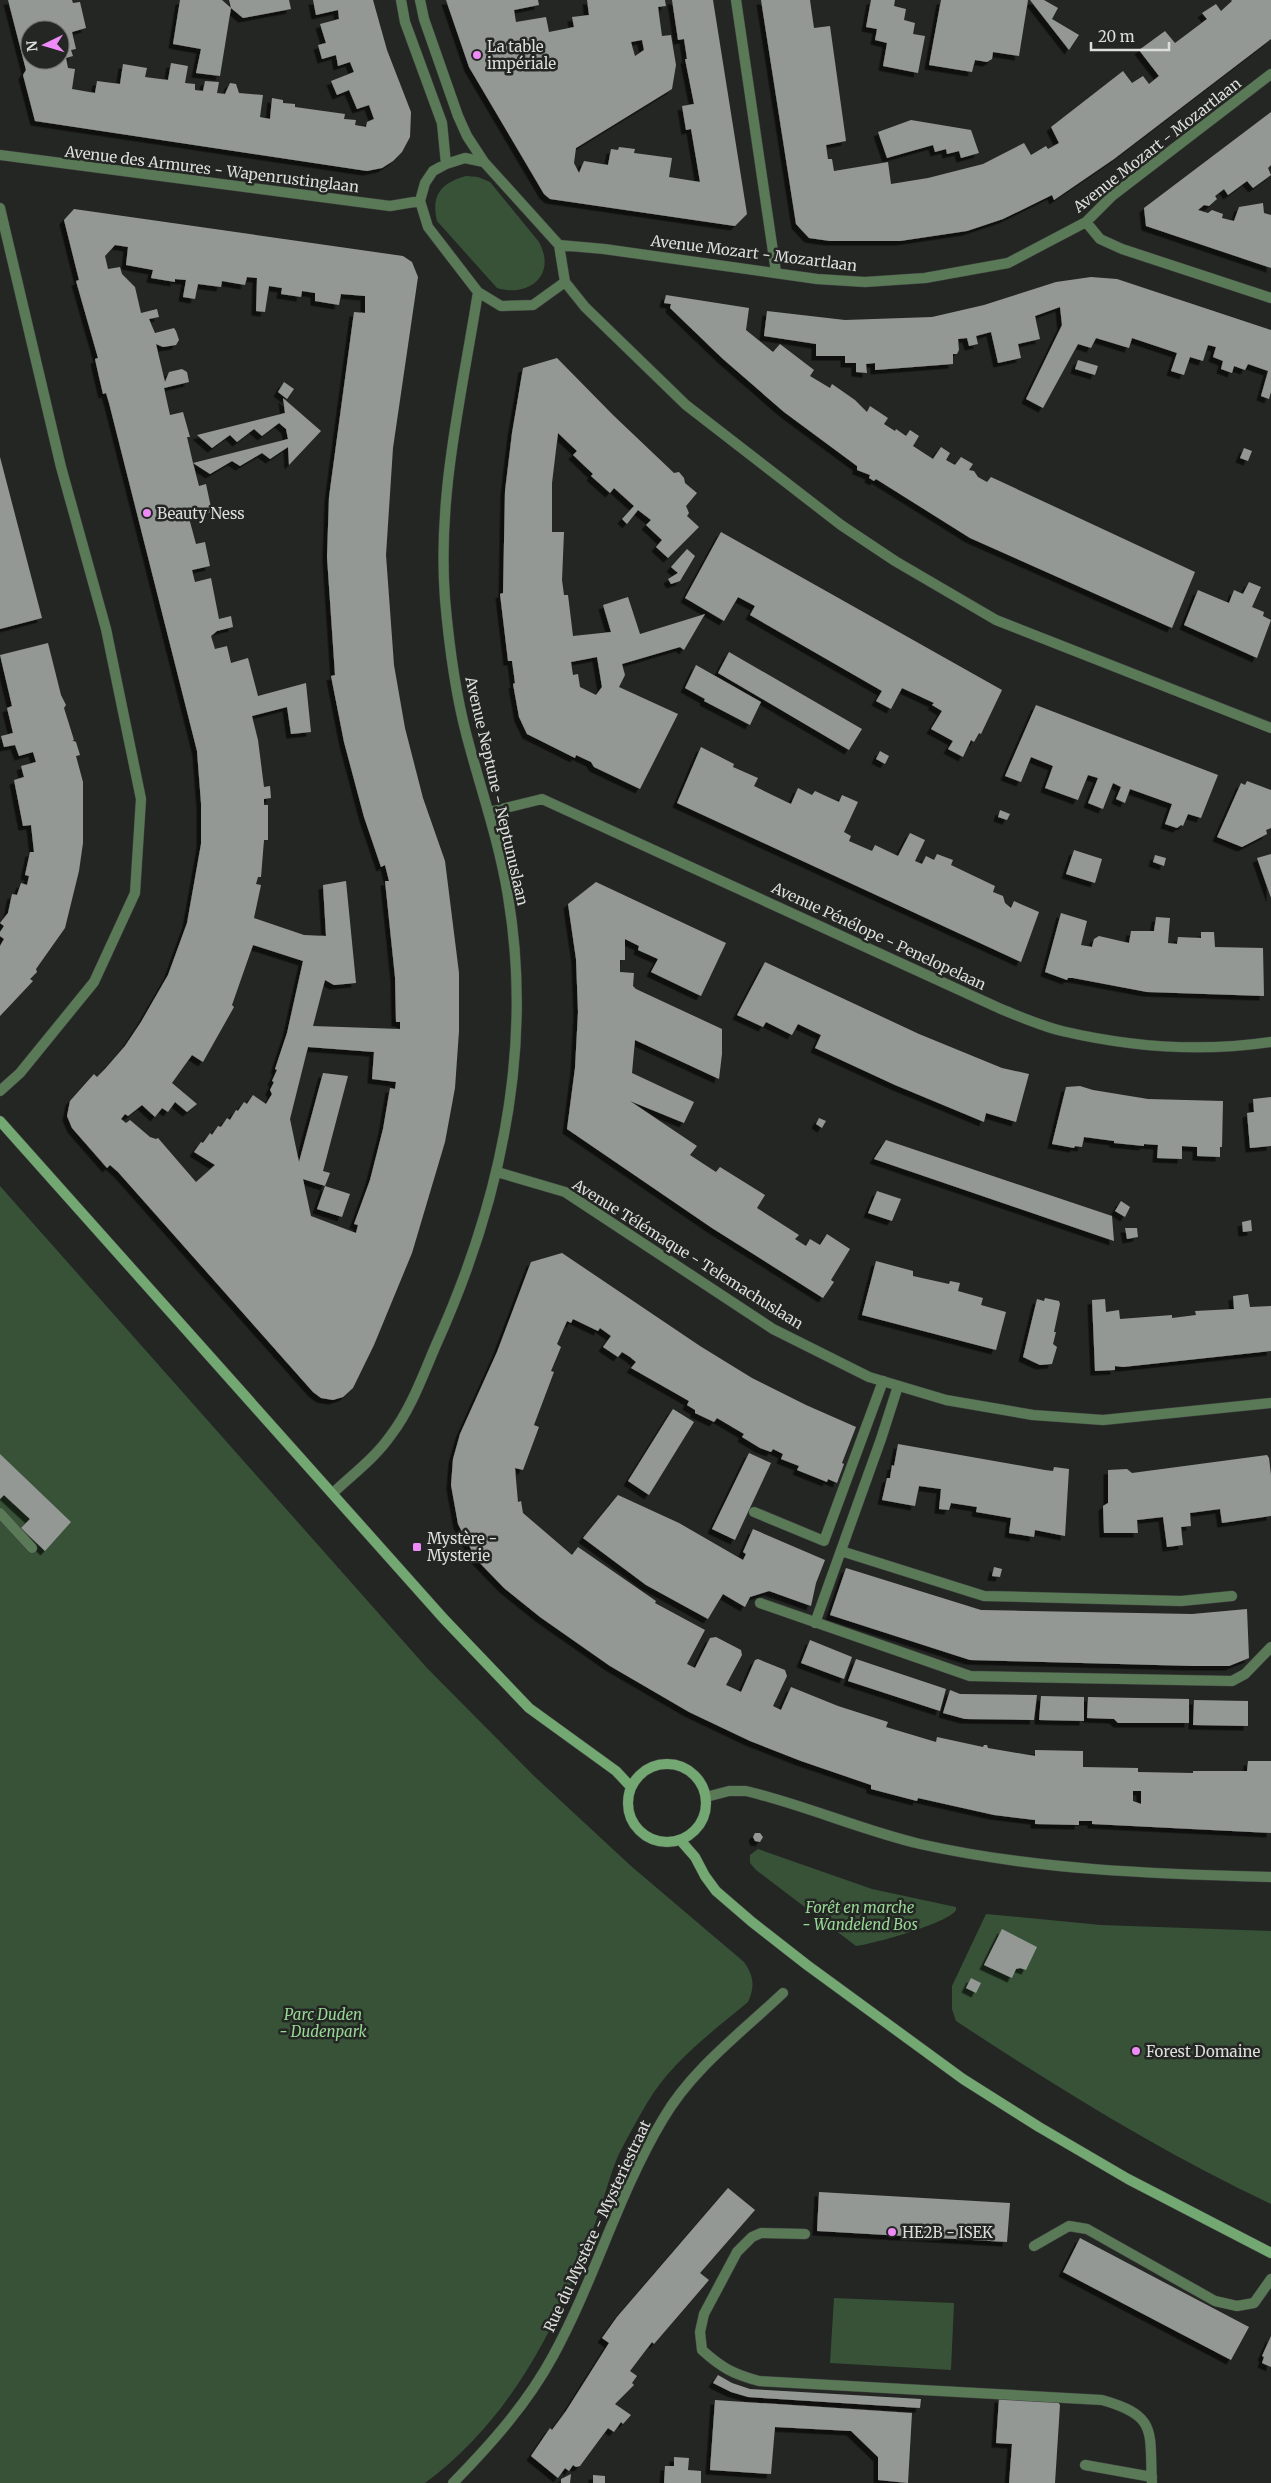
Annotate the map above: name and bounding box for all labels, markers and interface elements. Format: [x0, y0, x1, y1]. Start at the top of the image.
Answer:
north arrow [20, 20, 70, 70]
scale bar [1091, 20, 1168, 52]
text: 20 m [1098, 27, 1135, 46]
place label: La table impériale [487, 37, 556, 73]
text: N [23, 40, 41, 52]
marker: La table impériale [471, 49, 483, 61]
street label: Avenue Mozart - Mozartlaan [1069, 74, 1245, 217]
street label: Avenue des Armures - Wapenrustinglaan [63, 141, 360, 196]
street label: Avenue Mozart - Mozartlaan [649, 231, 858, 275]
place label: Beauty Ness [157, 504, 245, 523]
marker: Beauty Ness [141, 507, 153, 519]
street label: Avenue Neptune - Neptunuslaan [461, 674, 533, 907]
street label: Avenue Pénélope - Penelopelaan [768, 877, 989, 994]
street label: Avenue Télémaque - Telemachuslaan [568, 1174, 807, 1333]
place label: Mystère - Mysterie [427, 1529, 497, 1565]
marker: Mystère - Mysterie [411, 1541, 423, 1553]
park label: Forêt en marche - Wandelend Bos [802, 1898, 918, 1934]
park label: Parc Duden - Dudenpark [279, 2005, 367, 2041]
place label: Forest Domaine [1146, 2042, 1260, 2061]
marker: Forest Domaine [1130, 2045, 1142, 2057]
street label: Rue du Mystère - Mysteriestraat [539, 2117, 655, 2335]
place label: HE2B - ISEK [902, 2223, 993, 2242]
marker: HE2B - ISEK [886, 2226, 898, 2238]

